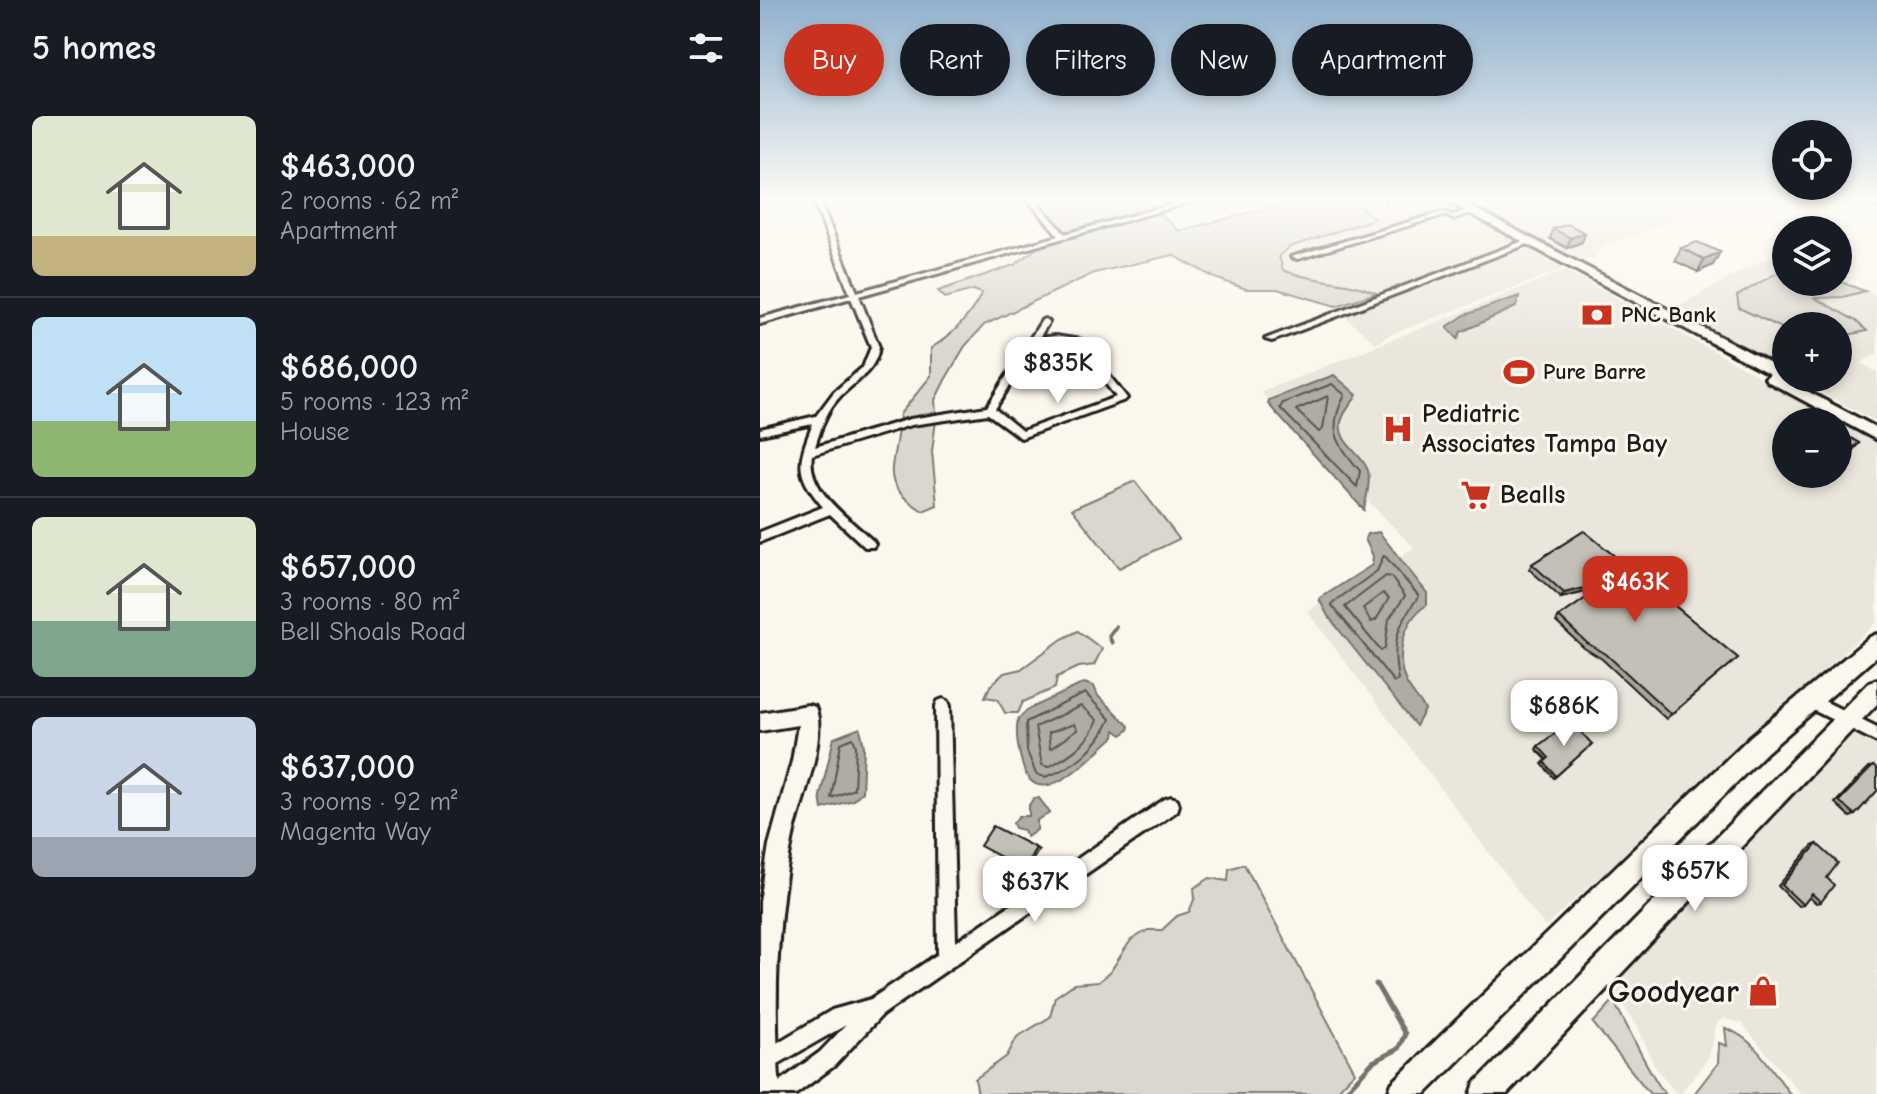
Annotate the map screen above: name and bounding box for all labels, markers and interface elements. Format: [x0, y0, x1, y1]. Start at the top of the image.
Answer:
chip: Buy [784, 24, 884, 96]
chip: Rent [900, 24, 1010, 96]
chip: Filters [1026, 24, 1155, 96]
chip: New [1171, 24, 1276, 96]
chip: Apartment [1292, 24, 1473, 96]
icon: filters [684, 26, 728, 70]
text: 5 homes [32, 28, 156, 68]
map controls [1772, 120, 1852, 488]
button: locate [1772, 120, 1852, 200]
text: $463,000 [280, 146, 416, 186]
icon: home [96, 148, 192, 244]
text: 2 rooms · 62 m² [280, 186, 458, 216]
text: Apartment [280, 216, 396, 246]
button: layers [1772, 216, 1852, 296]
bank icon: PNC Bank [1580, 298, 1614, 332]
place label: PNC Bank [1621, 302, 1716, 328]
button: + [1772, 312, 1852, 392]
pin: $835K [1002, 337, 1114, 405]
text: $686,000 [280, 347, 418, 387]
text: $835K [1023, 348, 1093, 378]
icon: home [96, 349, 192, 445]
sports icon: Pure Barre [1502, 355, 1536, 389]
place label: Pure Barre [1543, 359, 1646, 385]
text: 5 rooms · 123 m² [280, 387, 468, 417]
place label: Pediatric Associates Tampa Bay [1422, 399, 1667, 459]
button: − [1772, 408, 1852, 488]
hospital icon: Pediatric Associates Tampa Bay [1381, 412, 1415, 446]
text: House [280, 417, 350, 447]
supermarket icon: Bealls [1459, 478, 1493, 512]
place label: Bealls [1500, 480, 1565, 510]
text: $657,000 [280, 547, 416, 587]
icon: home [96, 549, 192, 645]
pin: $463K [1579, 556, 1691, 624]
text: $463K [1601, 567, 1669, 597]
text: 3 rooms · 80 m² [280, 587, 459, 617]
text: Bell Shoals Road [280, 617, 466, 647]
pin: $686K [1508, 680, 1620, 748]
text: $686K [1529, 691, 1599, 721]
text: $637,000 [280, 747, 415, 787]
icon: home [96, 749, 192, 845]
text: 3 rooms · 92 m² [280, 787, 458, 817]
text: Magenta Way [280, 817, 431, 847]
pin: $657K [1639, 845, 1751, 913]
pin: $637K [979, 856, 1091, 924]
text: $657K [1660, 856, 1730, 886]
text: $637K [1001, 867, 1069, 897]
place label: Goodyear [1608, 973, 1739, 1010]
shop icon: Goodyear [1746, 974, 1780, 1008]

